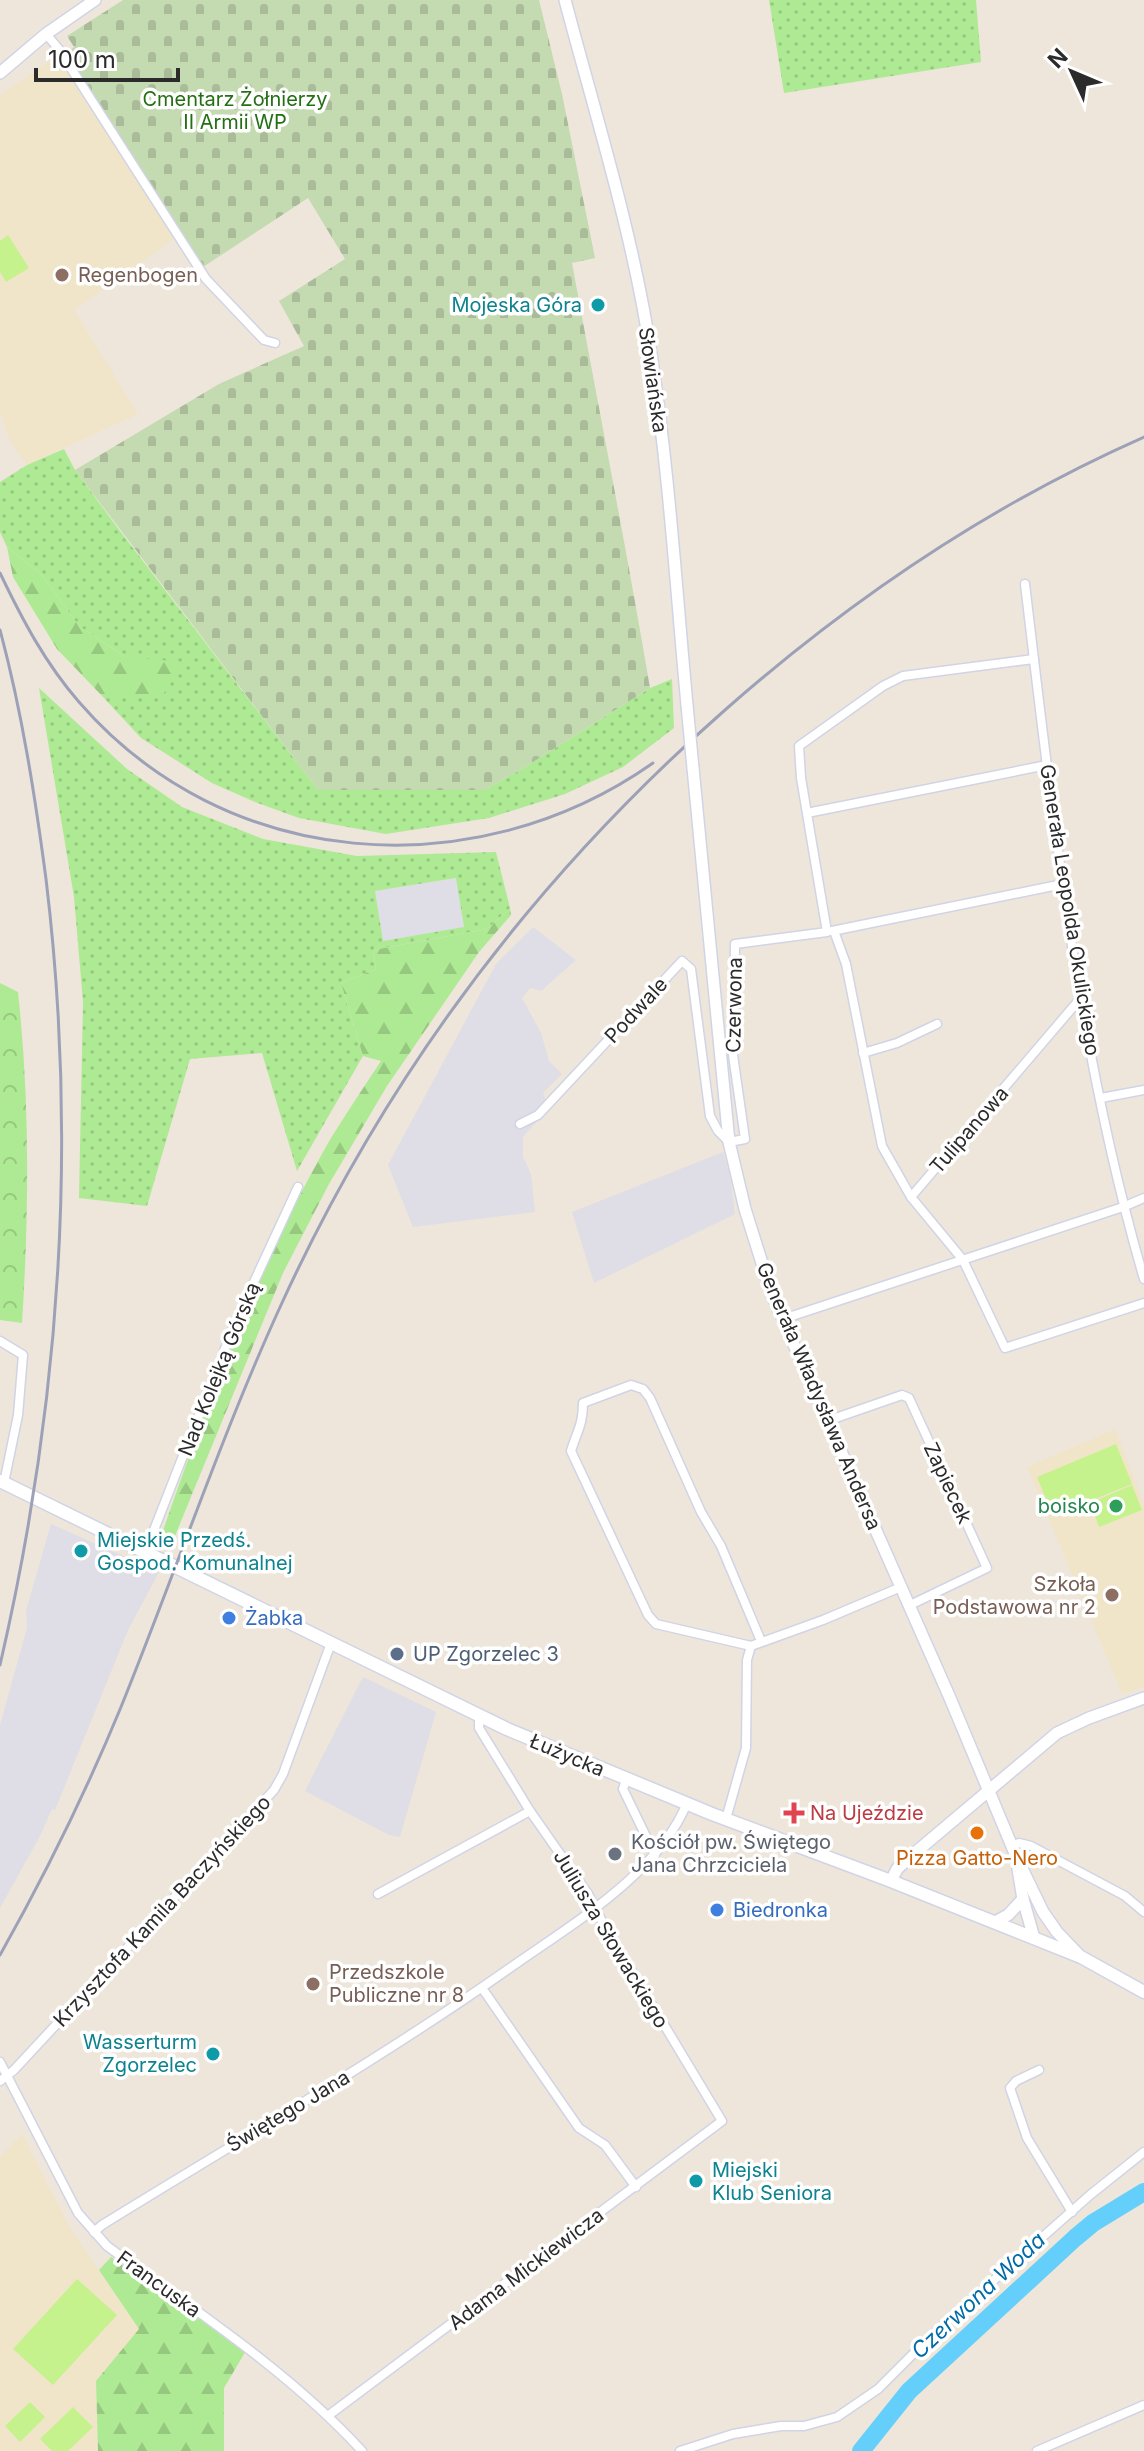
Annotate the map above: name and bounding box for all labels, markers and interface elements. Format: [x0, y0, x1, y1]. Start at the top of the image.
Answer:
scale bar [36, 32, 178, 82]
north arrow [1032, 32, 1112, 112]
text: N [1042, 43, 1073, 73]
text: 100 m [48, 45, 116, 74]
park label: Cmentarz Żołnierzy II Armii WP [142, 86, 328, 134]
place label: Regenbogen [78, 263, 198, 287]
marker: Regenbogen [53, 266, 71, 284]
place label: Mojeska Góra [451, 293, 582, 317]
marker: Mojeska Góra [589, 296, 607, 314]
street label: Słowiańska [634, 326, 672, 434]
street label: Generała Leopolda Okulickiego [1035, 763, 1105, 1057]
street label: Czerwona [721, 957, 747, 1053]
street label: Podwale [600, 972, 672, 1048]
street label: Tulipanowa [925, 1081, 1013, 1179]
street label: Generała Władysława Andersa [752, 1258, 886, 1534]
street label: Nad Kolejką Górską [173, 1279, 265, 1459]
street label: Zapiecek [919, 1439, 977, 1527]
place label: boisko [1038, 1494, 1100, 1518]
marker: boisko [1107, 1497, 1125, 1515]
place label: Miejskie Przedś. Gospod. Komunalnej [97, 1528, 293, 1575]
marker: Miejskie Przedś. Gospod. Komunalnej [72, 1542, 90, 1560]
place label: Szkoła Podstawowa nr 2 [933, 1572, 1096, 1619]
marker: Szkoła Podstawowa nr 2 [1103, 1586, 1121, 1604]
place label: Żabka [245, 1605, 303, 1630]
marker: Żabka [220, 1609, 238, 1627]
place label: UP Zgorzelec 3 [413, 1642, 559, 1666]
marker: UP Zgorzelec 3 [388, 1645, 406, 1663]
street label: Łużycka [526, 1728, 608, 1782]
street label: Krzysztofa Kamila Baczyńskiego [48, 1790, 276, 2032]
place label: Na Ujeździe [810, 1801, 924, 1825]
marker: Na Ujeździe [785, 1804, 803, 1822]
marker: Pizza Gatto-Nero [968, 1824, 986, 1842]
place label: Kościół pw. Świętego Jana Chrzciciela [631, 1829, 831, 1877]
marker: Kościół pw. Świętego Jana Chrzciciela [606, 1845, 624, 1863]
street label: Juliusza Słowackiego [548, 1846, 674, 2032]
place label: Pizza Gatto-Nero [896, 1846, 1058, 1870]
place label: Biedronka [733, 1898, 828, 1922]
marker: Biedronka [708, 1901, 726, 1919]
place label: Przedszkole Publiczne nr 8 [329, 1960, 464, 2007]
marker: Przedszkole Publiczne nr 8 [304, 1975, 322, 1993]
place label: Wasserturm Zgorzelec [83, 2030, 197, 2077]
marker: Wasserturm Zgorzelec [204, 2045, 222, 2063]
street label: Świętego Jana [222, 2064, 354, 2157]
place label: Miejski Klub Seniora [712, 2158, 832, 2205]
marker: Miejski Klub Seniora [687, 2172, 705, 2190]
street label: Adama Mickiewicza [444, 2203, 608, 2335]
water label: Czerwona Woda [906, 2226, 1050, 2364]
street label: Francuska [112, 2246, 206, 2322]

